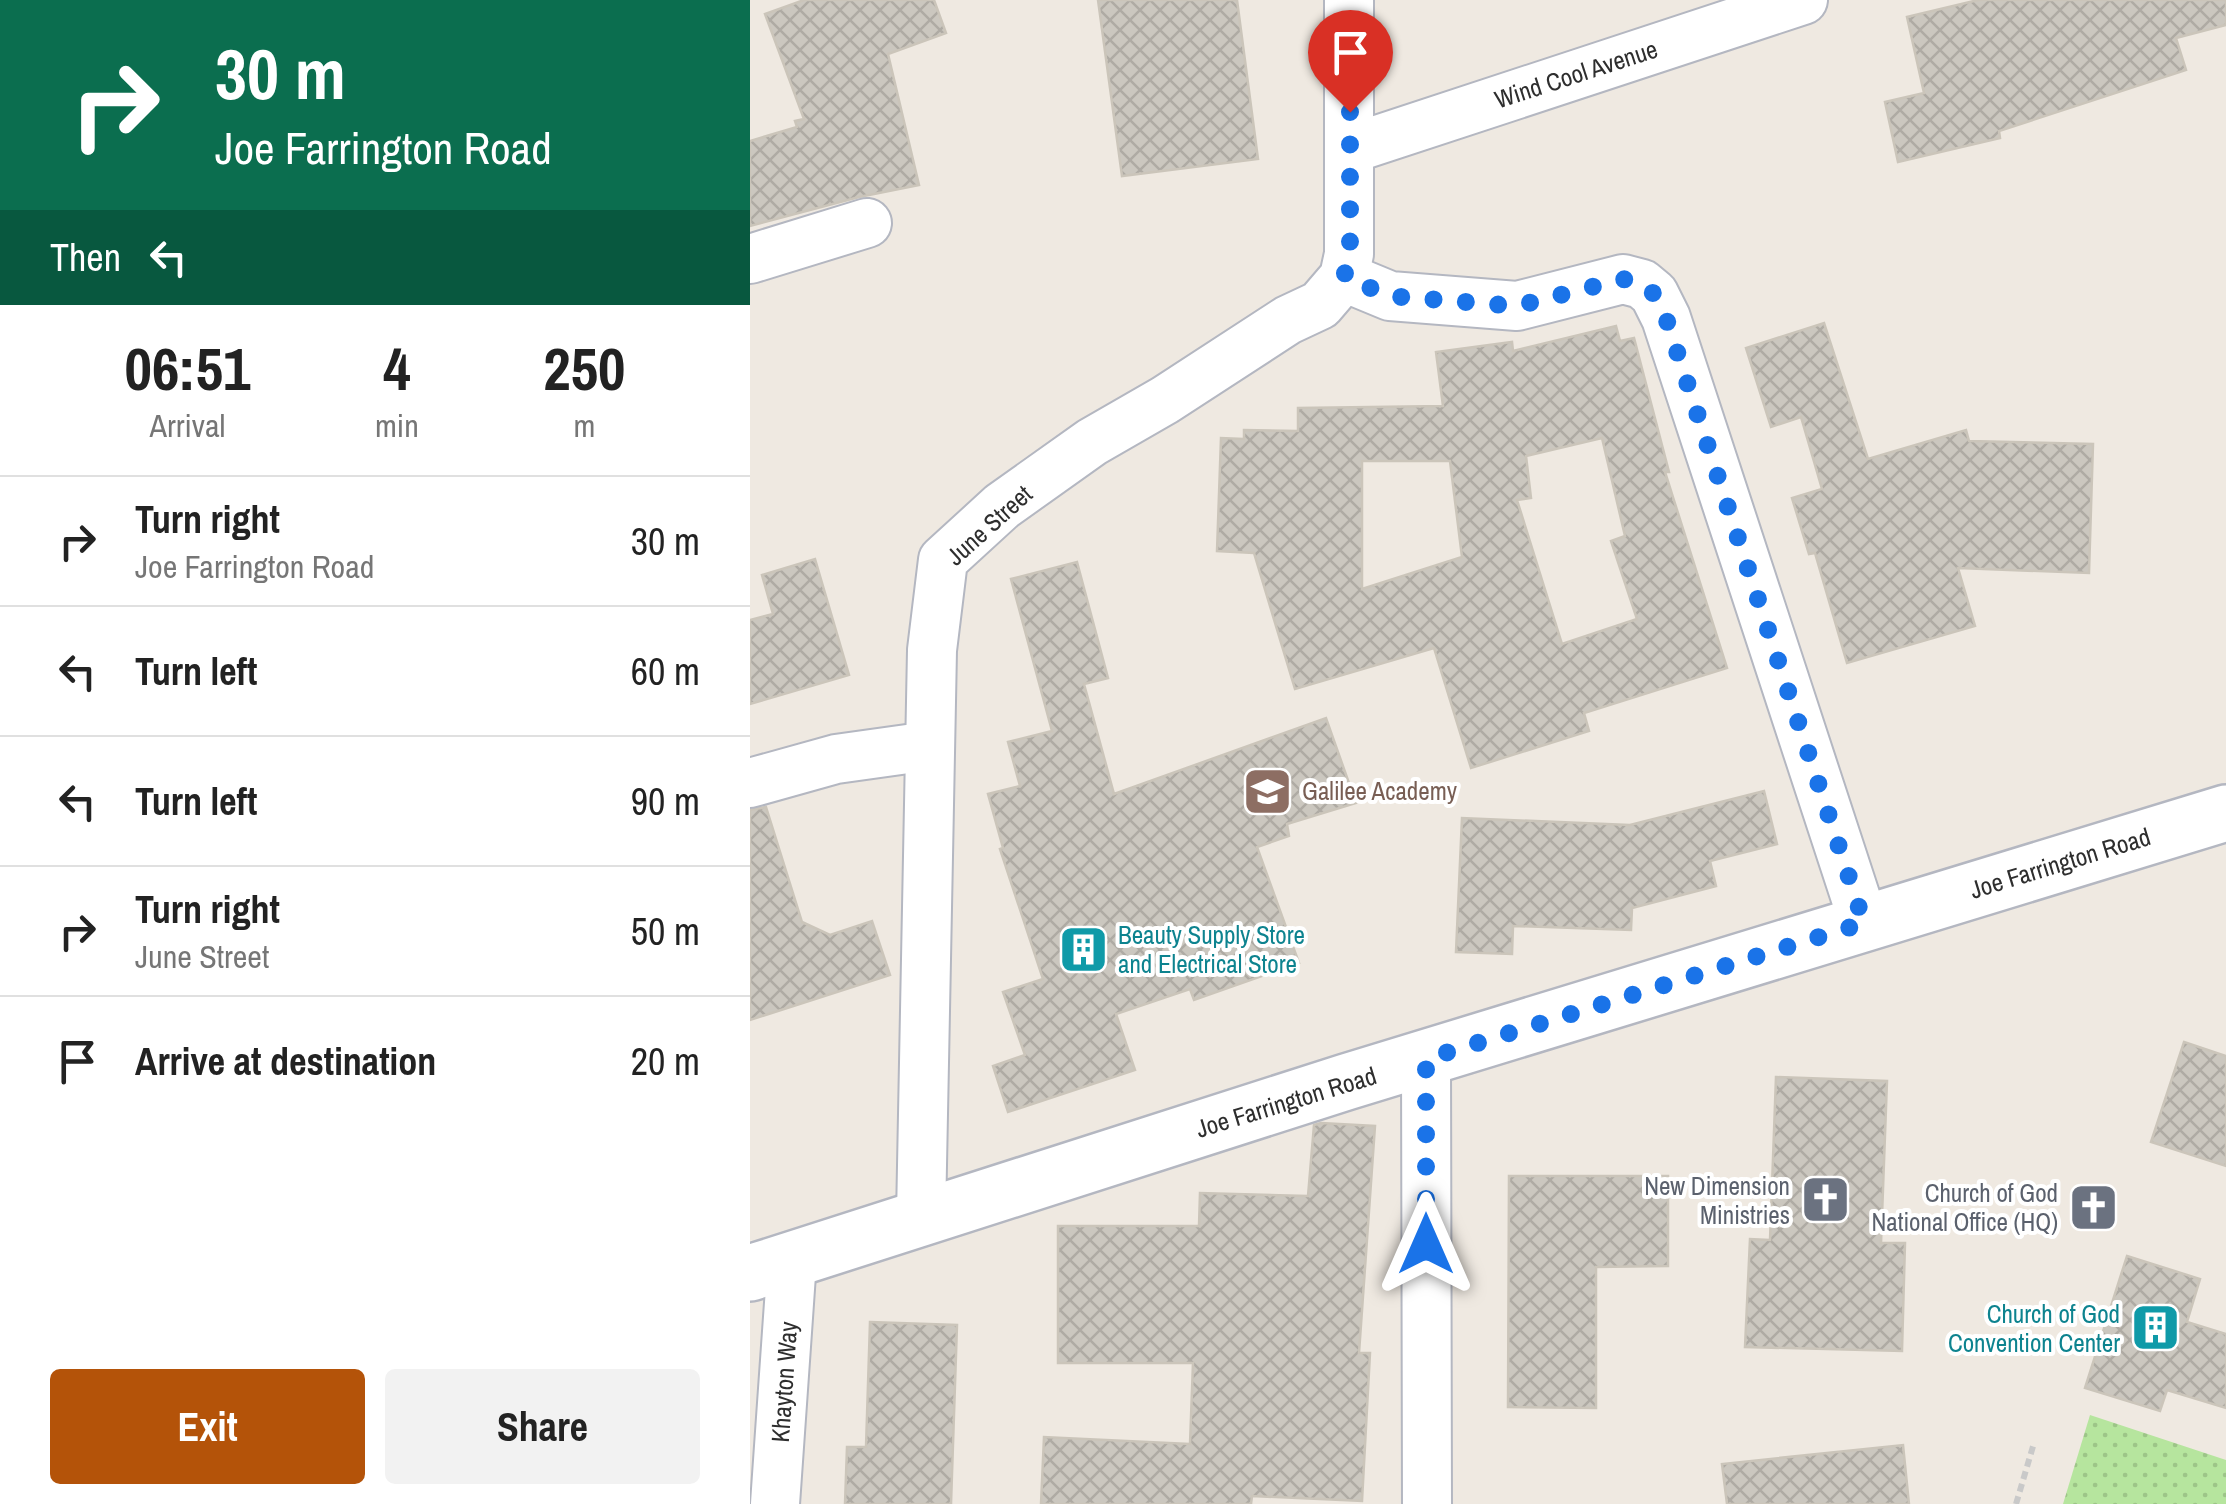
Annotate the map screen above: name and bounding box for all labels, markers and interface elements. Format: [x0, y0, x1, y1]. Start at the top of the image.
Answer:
pin [1308, 10, 1393, 113]
icon: arrive [1323, 25, 1378, 80]
text: 30 m [215, 27, 346, 121]
street label: Wind Cool Avenue [1490, 32, 1662, 116]
icon: right [50, 40, 180, 170]
text: Joe Farrington Road [215, 117, 552, 178]
icon: left [141, 230, 196, 285]
text: Then [50, 232, 121, 283]
text: 06:51 [125, 328, 250, 409]
text: 4 [383, 328, 411, 409]
text: 250 [543, 328, 625, 409]
text: Arrival [150, 404, 225, 447]
text: min [375, 404, 419, 447]
text: m [573, 404, 595, 447]
street label: June Street [939, 477, 1040, 573]
text: Turn right [135, 494, 280, 545]
icon: right [50, 514, 105, 569]
text: 30 m [631, 516, 700, 567]
text: Joe Farrington Road [135, 545, 374, 588]
icon: left [50, 644, 105, 699]
text: Turn left [135, 646, 257, 697]
text: 60 m [631, 646, 700, 697]
school or university icon: Galilee Academy [1241, 765, 1293, 817]
icon: left [50, 774, 105, 829]
place label: Galilee Academy [1302, 774, 1458, 808]
text: Turn left [135, 776, 257, 827]
text: 90 m [631, 776, 700, 827]
street label: Joe Farrington Road [1966, 819, 2154, 907]
text: Turn right [135, 884, 280, 935]
icon: right [50, 904, 105, 959]
text: 50 m [631, 906, 700, 957]
place label: Beauty Supply Store and Electrical Store [1118, 918, 1305, 981]
building icon: Beauty Supply Store and Electrical Store [1057, 923, 1109, 975]
text: June Street [135, 935, 269, 978]
icon: arrive [50, 1034, 105, 1089]
text: Arrive at destination [135, 1036, 436, 1087]
text: 20 m [631, 1036, 700, 1087]
street label: Joe Farrington Road [1192, 1058, 1380, 1146]
place label: New Dimension Ministries [1644, 1169, 1790, 1232]
church icon: New Dimension Ministries [1799, 1174, 1851, 1226]
place label: Church of God National Office (HQ) [1871, 1176, 2058, 1239]
church icon: Church of God National Office (HQ) [2067, 1181, 2119, 1233]
position arrow [1374, 1192, 1478, 1296]
place label: Church of God Convention Center [1948, 1297, 2120, 1360]
building icon: Church of God Convention Center [2129, 1302, 2181, 1354]
street label: Khayton Way [763, 1320, 805, 1444]
button: Exit [50, 1369, 365, 1484]
button: Share [385, 1369, 700, 1484]

